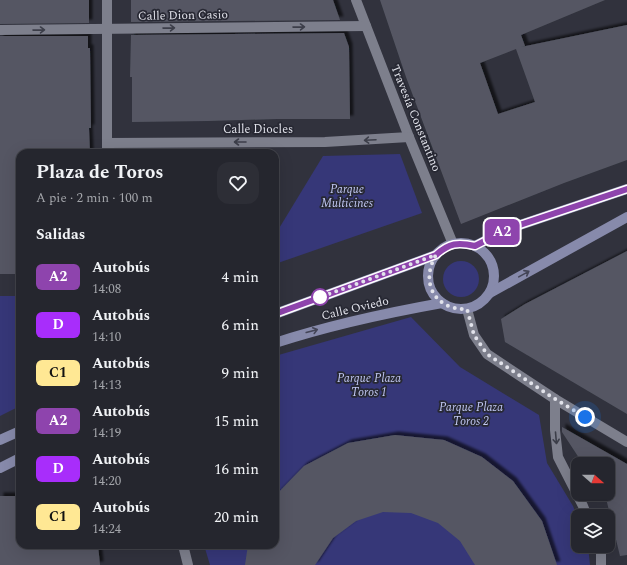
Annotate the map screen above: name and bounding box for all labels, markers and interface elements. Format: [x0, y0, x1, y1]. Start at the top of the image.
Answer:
street label: Calle Dion Casio [138, 5, 228, 26]
one-way arrow [292, 23, 305, 30]
one-way arrow [162, 24, 175, 32]
one-way arrow [32, 26, 45, 34]
street label: Travesía Constantino [385, 62, 446, 174]
street label: Calle Diocles [223, 120, 293, 139]
one-way arrow [364, 136, 377, 143]
one-way arrow [234, 138, 247, 146]
text: Plaza de Toros [36, 158, 164, 187]
button: heart [217, 162, 259, 204]
park label: Parque Multicines [321, 180, 374, 213]
text: A pie · 2 min · 100 m [36, 188, 153, 208]
line badge: A2 [484, 219, 520, 245]
text: A2 [493, 221, 511, 242]
text: Salidas [36, 223, 85, 246]
text: Autobús [92, 256, 150, 279]
text: A2 [49, 266, 67, 287]
text: 4 min [221, 266, 259, 289]
one-way arrow [518, 270, 530, 278]
text: 14:08 [92, 279, 121, 299]
unlabelled marker [311, 288, 329, 306]
street label: Calle Oviedo [319, 291, 391, 325]
text: Autobús [92, 304, 150, 327]
text: D [52, 314, 64, 335]
text: 6 min [221, 314, 259, 337]
text: 14:10 [92, 327, 121, 347]
one-way arrow [305, 327, 318, 335]
text: Autobús [92, 352, 150, 375]
text: C1 [49, 362, 67, 383]
text: 9 min [221, 362, 259, 385]
park label: Parque Plaza Toros 1 [337, 369, 401, 402]
text: 14:13 [92, 375, 121, 395]
park label: Parque Plaza Toros 2 [439, 398, 503, 431]
text: Autobús [92, 400, 150, 423]
your location [575, 407, 595, 427]
text: A2 [49, 410, 67, 431]
text: 15 min [214, 410, 259, 433]
text: 14:19 [92, 423, 121, 443]
one-way arrow [553, 431, 560, 444]
text: Autobús [92, 448, 150, 471]
north arrow [571, 457, 615, 501]
map controls [571, 457, 615, 553]
text: D [52, 458, 64, 479]
text: 16 min [214, 458, 259, 481]
text: 14:20 [92, 471, 121, 491]
text: Autobús [92, 496, 150, 519]
text: C1 [49, 506, 67, 527]
text: 20 min [214, 506, 259, 529]
button: layers [571, 509, 615, 553]
text: 14:24 [92, 519, 121, 539]

